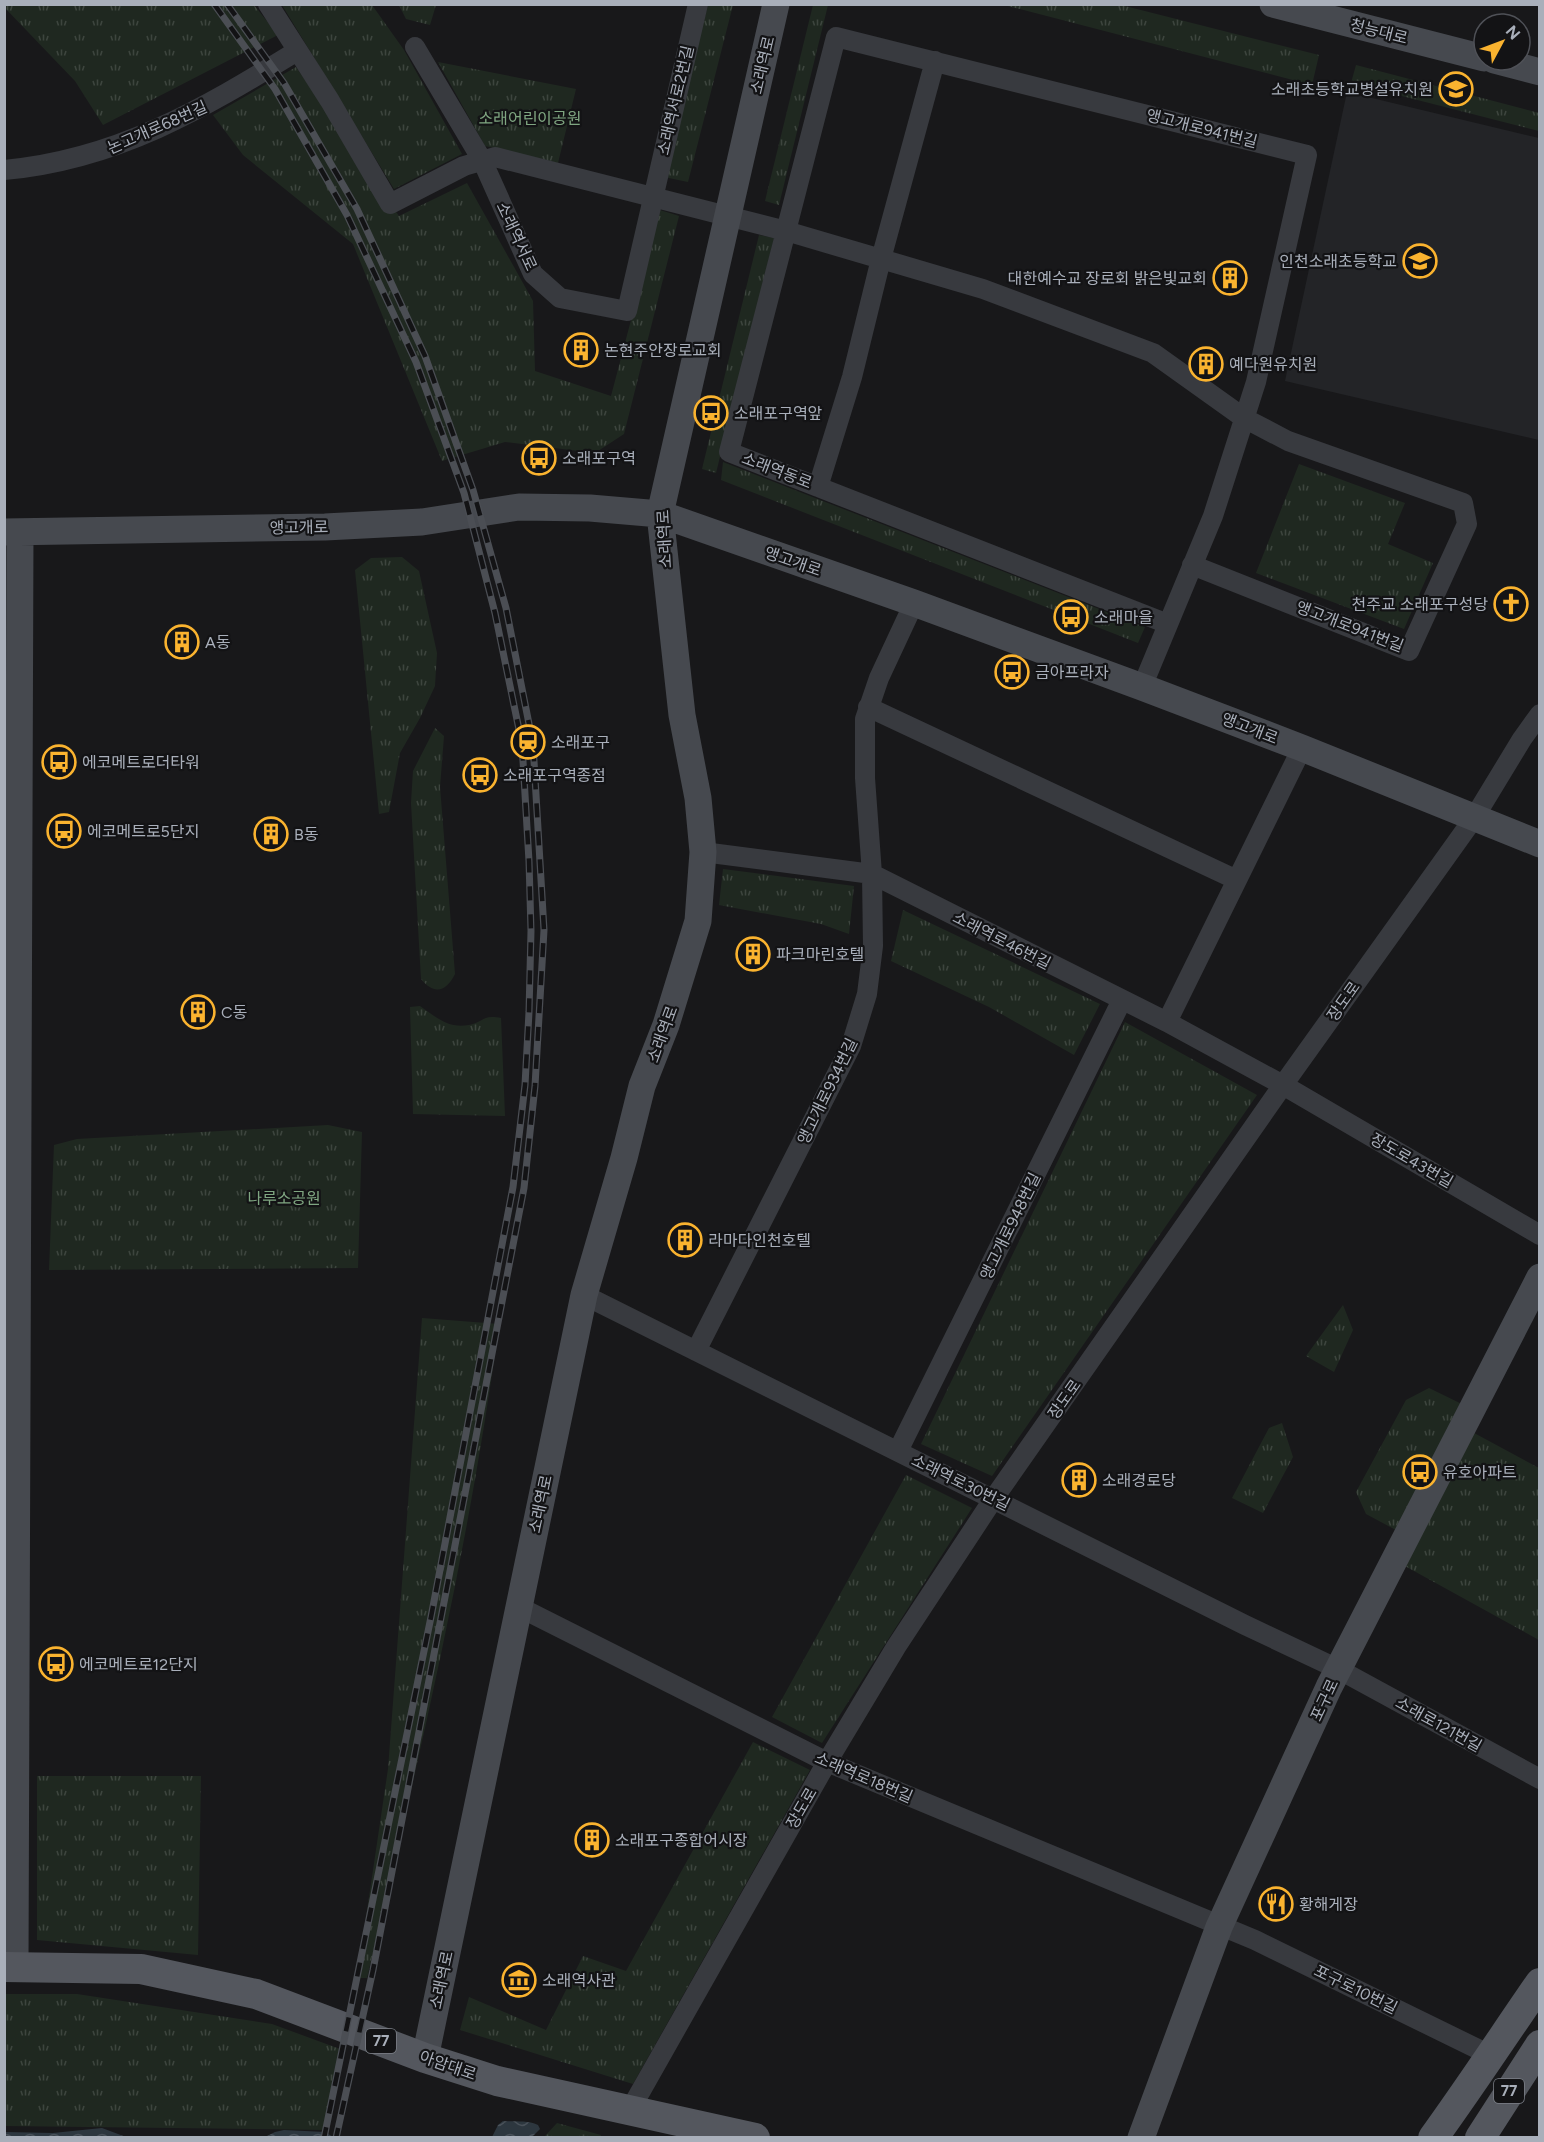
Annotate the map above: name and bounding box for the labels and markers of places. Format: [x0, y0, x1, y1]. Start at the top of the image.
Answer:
school or university icon: 소래초등학교병설유치원 [1438, 71, 1474, 107]
place label: 소래초등학교병설유치원 [1271, 80, 1433, 99]
school or university icon: 인천소래초등학교 [1402, 243, 1438, 279]
place label: 인천소래초등학교 [1279, 252, 1397, 271]
building icon: 대한예수교 장로회 밝은빛교회 [1212, 260, 1248, 296]
place label: 대한예수교 장로회 밝은빛교회 [1008, 269, 1207, 288]
building icon: 논현주안장로교회 [563, 332, 599, 368]
place label: 논현주안장로교회 [604, 341, 722, 360]
building icon: 예다원유치원 [1188, 346, 1224, 382]
place label: 예다원유치원 [1229, 355, 1317, 374]
bus stop icon: 소래포구역앞 [693, 395, 729, 431]
place label: 소래포구역앞 [734, 404, 823, 423]
bus stop icon: 소래포구역 [521, 440, 557, 476]
place label: 소래포구역 [562, 449, 636, 468]
church icon: 천주교 소래포구성당 [1493, 586, 1529, 622]
place label: 천주교 소래포구성당 [1352, 595, 1488, 614]
bus stop icon: 소래마을 [1053, 599, 1089, 635]
place label: 소래마을 [1094, 608, 1153, 627]
building icon: A동 [164, 624, 200, 660]
place label: A동 [205, 633, 231, 652]
bus stop icon: 금아프라자 [994, 654, 1030, 690]
place label: 금아프라자 [1035, 663, 1109, 682]
station icon: 소래포구 [510, 724, 546, 760]
place label: 소래포구 [551, 733, 610, 752]
bus stop icon: 에코메트로더타워 [41, 744, 77, 780]
place label: 에코메트로더타워 [82, 753, 200, 772]
bus stop icon: 소래포구역종점 [462, 757, 498, 793]
place label: 소래포구역종점 [503, 766, 606, 785]
bus stop icon: 에코메트로5단지 [46, 813, 82, 849]
building icon: B동 [253, 816, 289, 852]
place label: 에코메트로5단지 [87, 822, 199, 841]
place label: B동 [294, 825, 319, 844]
building icon: 파크마린호텔 [735, 936, 771, 972]
place label: 파크마린호텔 [776, 945, 864, 964]
building icon: C동 [180, 994, 216, 1030]
place label: C동 [221, 1003, 248, 1022]
building icon: 라마다인천호텔 [667, 1222, 703, 1258]
place label: 라마다인천호텔 [708, 1231, 811, 1250]
bus stop icon: 유호아파트 [1402, 1454, 1438, 1490]
building icon: 소래경로당 [1061, 1462, 1097, 1498]
place label: 유호아파트 [1443, 1463, 1517, 1482]
place label: 소래경로당 [1102, 1471, 1176, 1490]
bus stop icon: 에코메트로12단지 [38, 1646, 74, 1682]
place label: 에코메트로12단지 [79, 1655, 198, 1674]
building icon: 소래포구종합어시장 [574, 1822, 610, 1858]
place label: 소래포구종합어시장 [615, 1831, 748, 1850]
restaurant icon: 황해게장 [1258, 1886, 1294, 1922]
place label: 황해게장 [1299, 1895, 1358, 1914]
museum icon: 소래역사관 [501, 1962, 537, 1998]
place label: 소래역사관 [542, 1971, 616, 1990]

